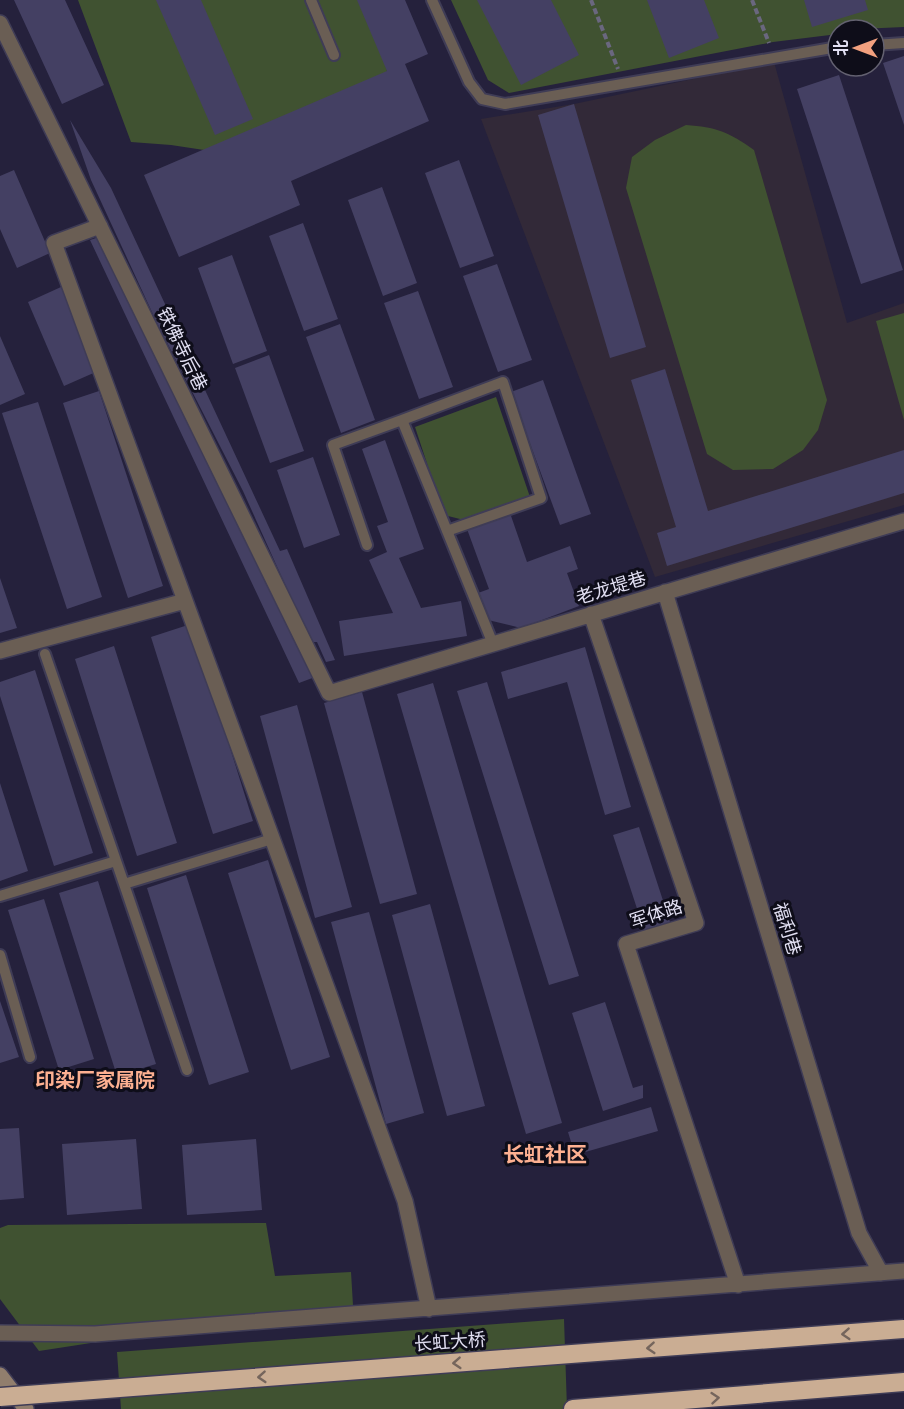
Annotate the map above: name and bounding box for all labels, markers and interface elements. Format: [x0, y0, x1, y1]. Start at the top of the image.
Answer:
north arrow [826, 18, 886, 78]
text: 北 [832, 40, 851, 56]
street label: 铁佛寺后巷 [152, 304, 212, 394]
street label: 老龙堤巷 [573, 567, 649, 609]
street label: 军体路 [627, 895, 685, 933]
street label: 福利巷 [769, 900, 805, 958]
district label: 印染厂家属院 [35, 1068, 155, 1092]
district label: 长虹社区 [503, 1142, 587, 1167]
one-way arrow [841, 1327, 850, 1340]
street label: 长虹大桥 [413, 1329, 487, 1355]
one-way arrow [647, 1341, 656, 1354]
one-way arrow [452, 1356, 461, 1369]
one-way arrow [258, 1370, 267, 1383]
one-way arrow [710, 1391, 719, 1404]

